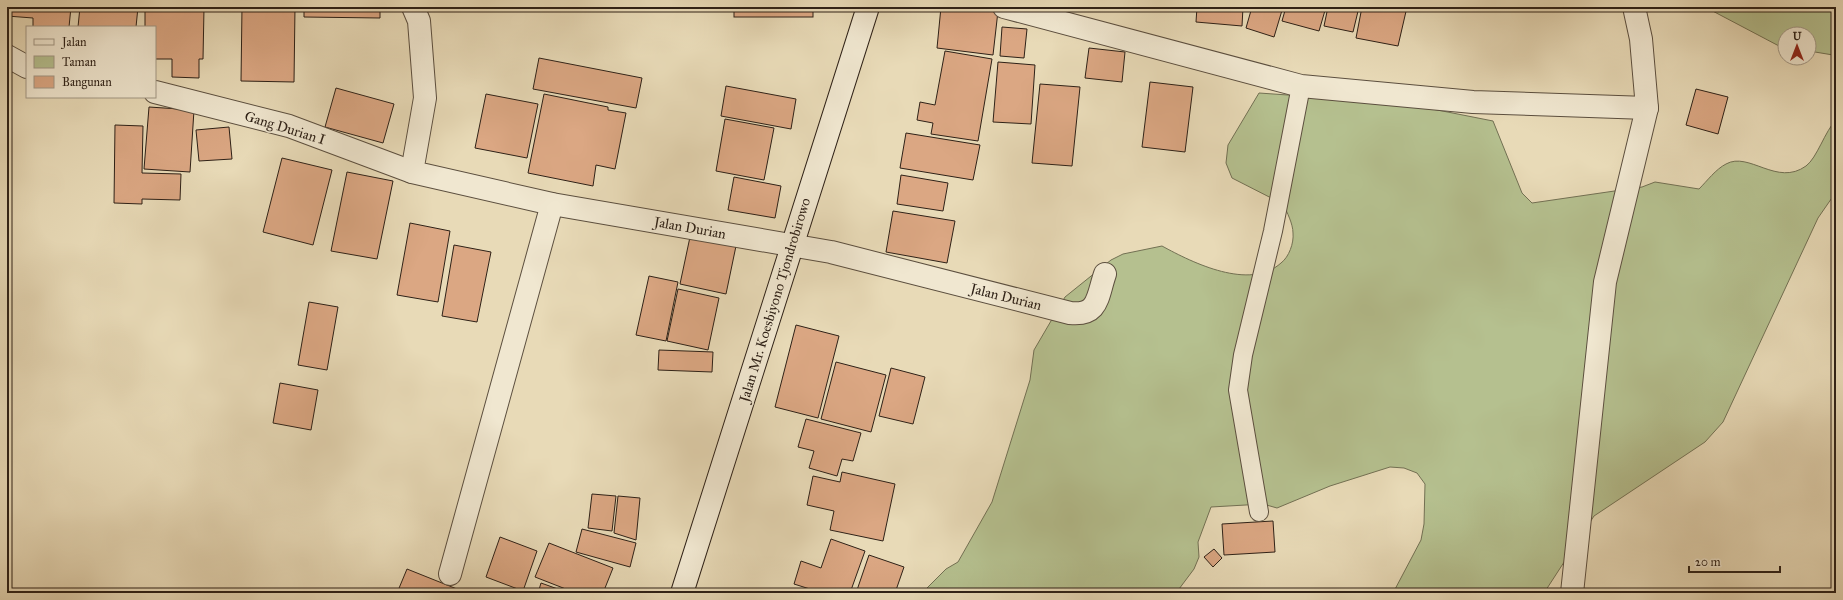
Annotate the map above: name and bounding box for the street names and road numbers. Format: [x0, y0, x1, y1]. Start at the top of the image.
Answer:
street label: Gang Durian I [243, 108, 327, 148]
street label: Jalan Mr. Koesbiyono Tjondrobirowo [735, 196, 815, 406]
street label: Jalan Durian [651, 213, 728, 244]
street label: Jalan Durian [967, 279, 1044, 315]

